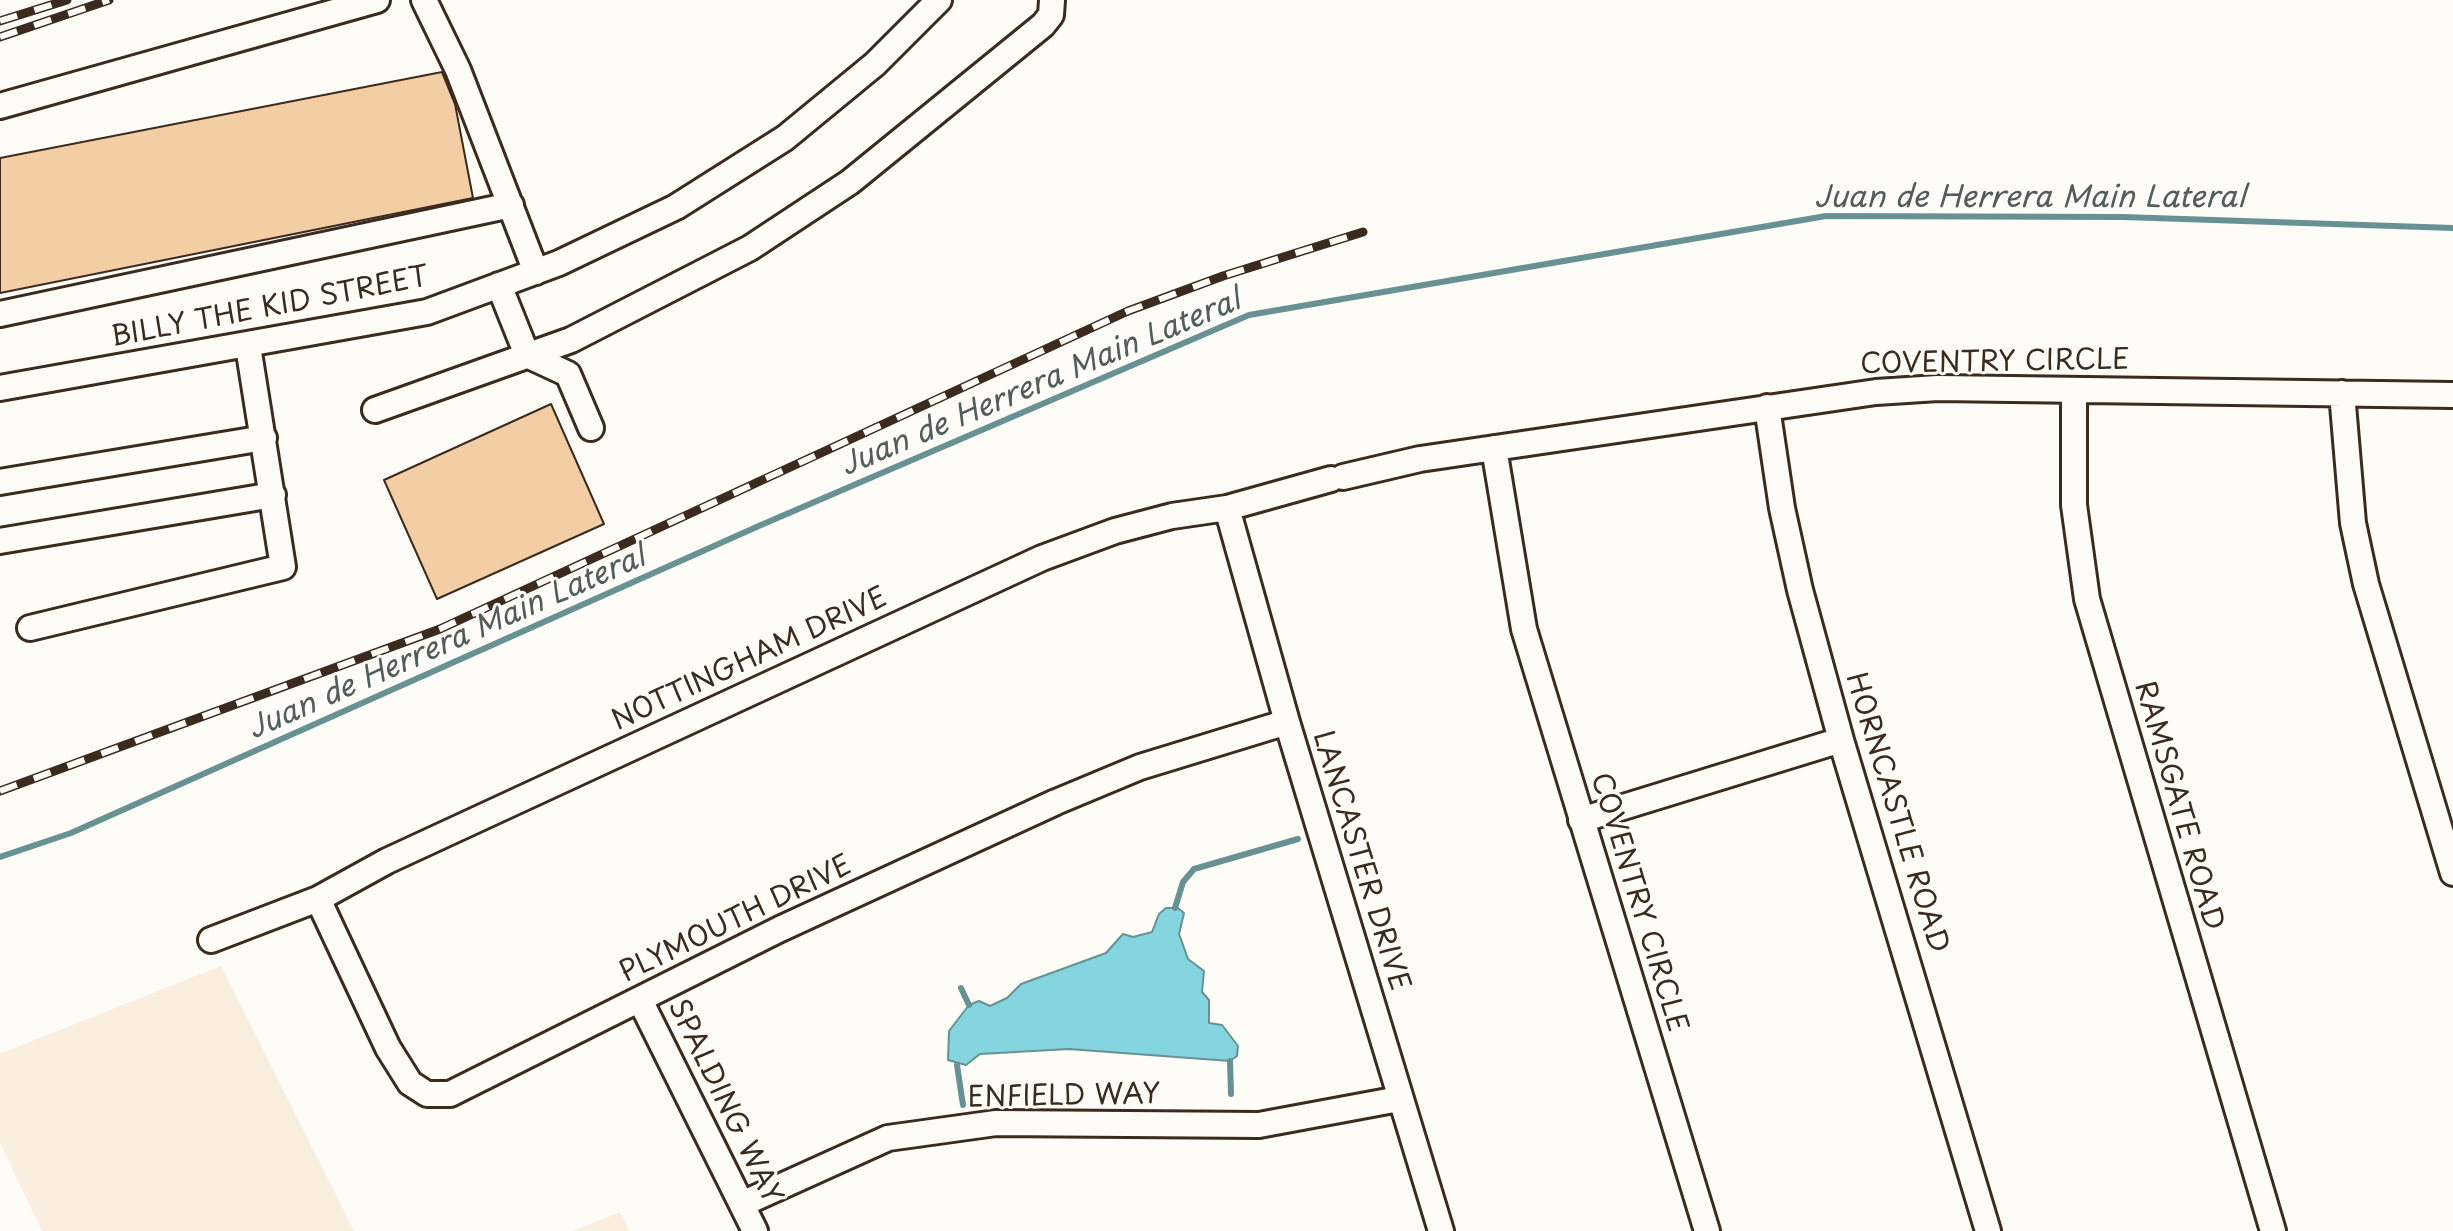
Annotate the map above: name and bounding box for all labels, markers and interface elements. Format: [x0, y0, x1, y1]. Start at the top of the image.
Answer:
water label: Juan de Herrera Main Lateral [1814, 181, 2246, 217]
street label: BILLY THE KID STREET [108, 261, 432, 355]
water label: Juan de Herrera Main Lateral [835, 283, 1247, 485]
street label: COVENTRY CIRCLE [1860, 344, 2130, 382]
water label: Juan de Herrera Main Lateral [242, 540, 652, 748]
street label: NOTTINGHAM DRIVE [607, 581, 893, 739]
street label: HORNCASTLE ROAD [1837, 669, 1955, 957]
street label: RAMSGATE ROAD [2126, 678, 2230, 934]
street label: LANCASTER DRIVE [1304, 727, 1416, 995]
street label: COVENTRY CIRCLE [1582, 769, 1694, 1037]
street label: PLYMOUTH DRIVE [615, 849, 857, 991]
street label: SPALDING WAY [660, 994, 788, 1210]
street label: ENFIELD WAY [967, 1079, 1161, 1115]

